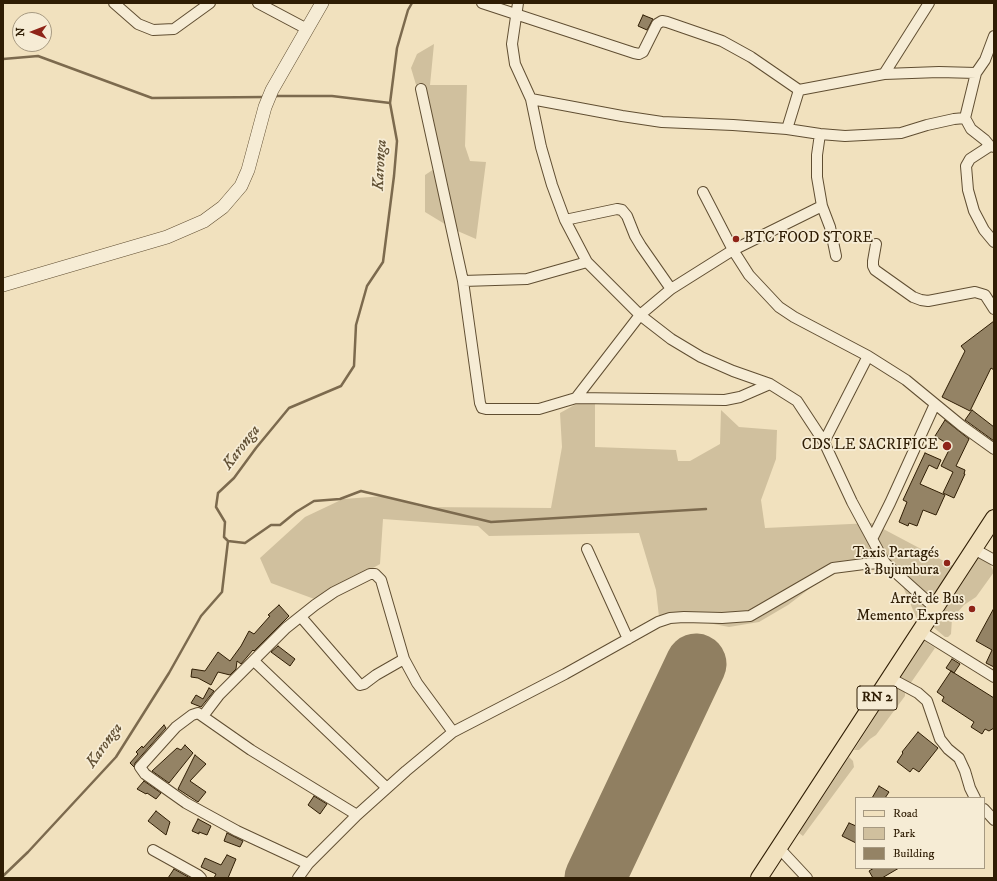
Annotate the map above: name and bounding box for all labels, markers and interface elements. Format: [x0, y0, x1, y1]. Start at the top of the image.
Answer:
north arrow [12, 12, 52, 52]
text: N [14, 27, 28, 37]
water label: Karonga [370, 139, 392, 191]
place label: BTC FOOD STORE [744, 230, 873, 248]
marker: BTC FOOD STORE [731, 234, 741, 244]
water label: Karonga [219, 422, 265, 474]
place label: CDS LE SACRIFICE [802, 437, 938, 455]
marker: CDS LE SACRIFICE [941, 440, 953, 452]
place label: Taxis Partagés à Bujumbura [853, 545, 939, 580]
marker: Taxis Partagés à Bujumbura [942, 558, 952, 568]
place label: Arrêt de Bus Memento Express [857, 591, 964, 626]
marker: Arrêt de Bus Memento Express [967, 604, 977, 614]
road number: RN 2 [857, 686, 897, 710]
water label: Karonga [82, 720, 128, 772]
legend [855, 797, 985, 869]
text: Road [893, 806, 918, 821]
text: Park [893, 826, 915, 841]
text: Building [893, 846, 934, 861]

